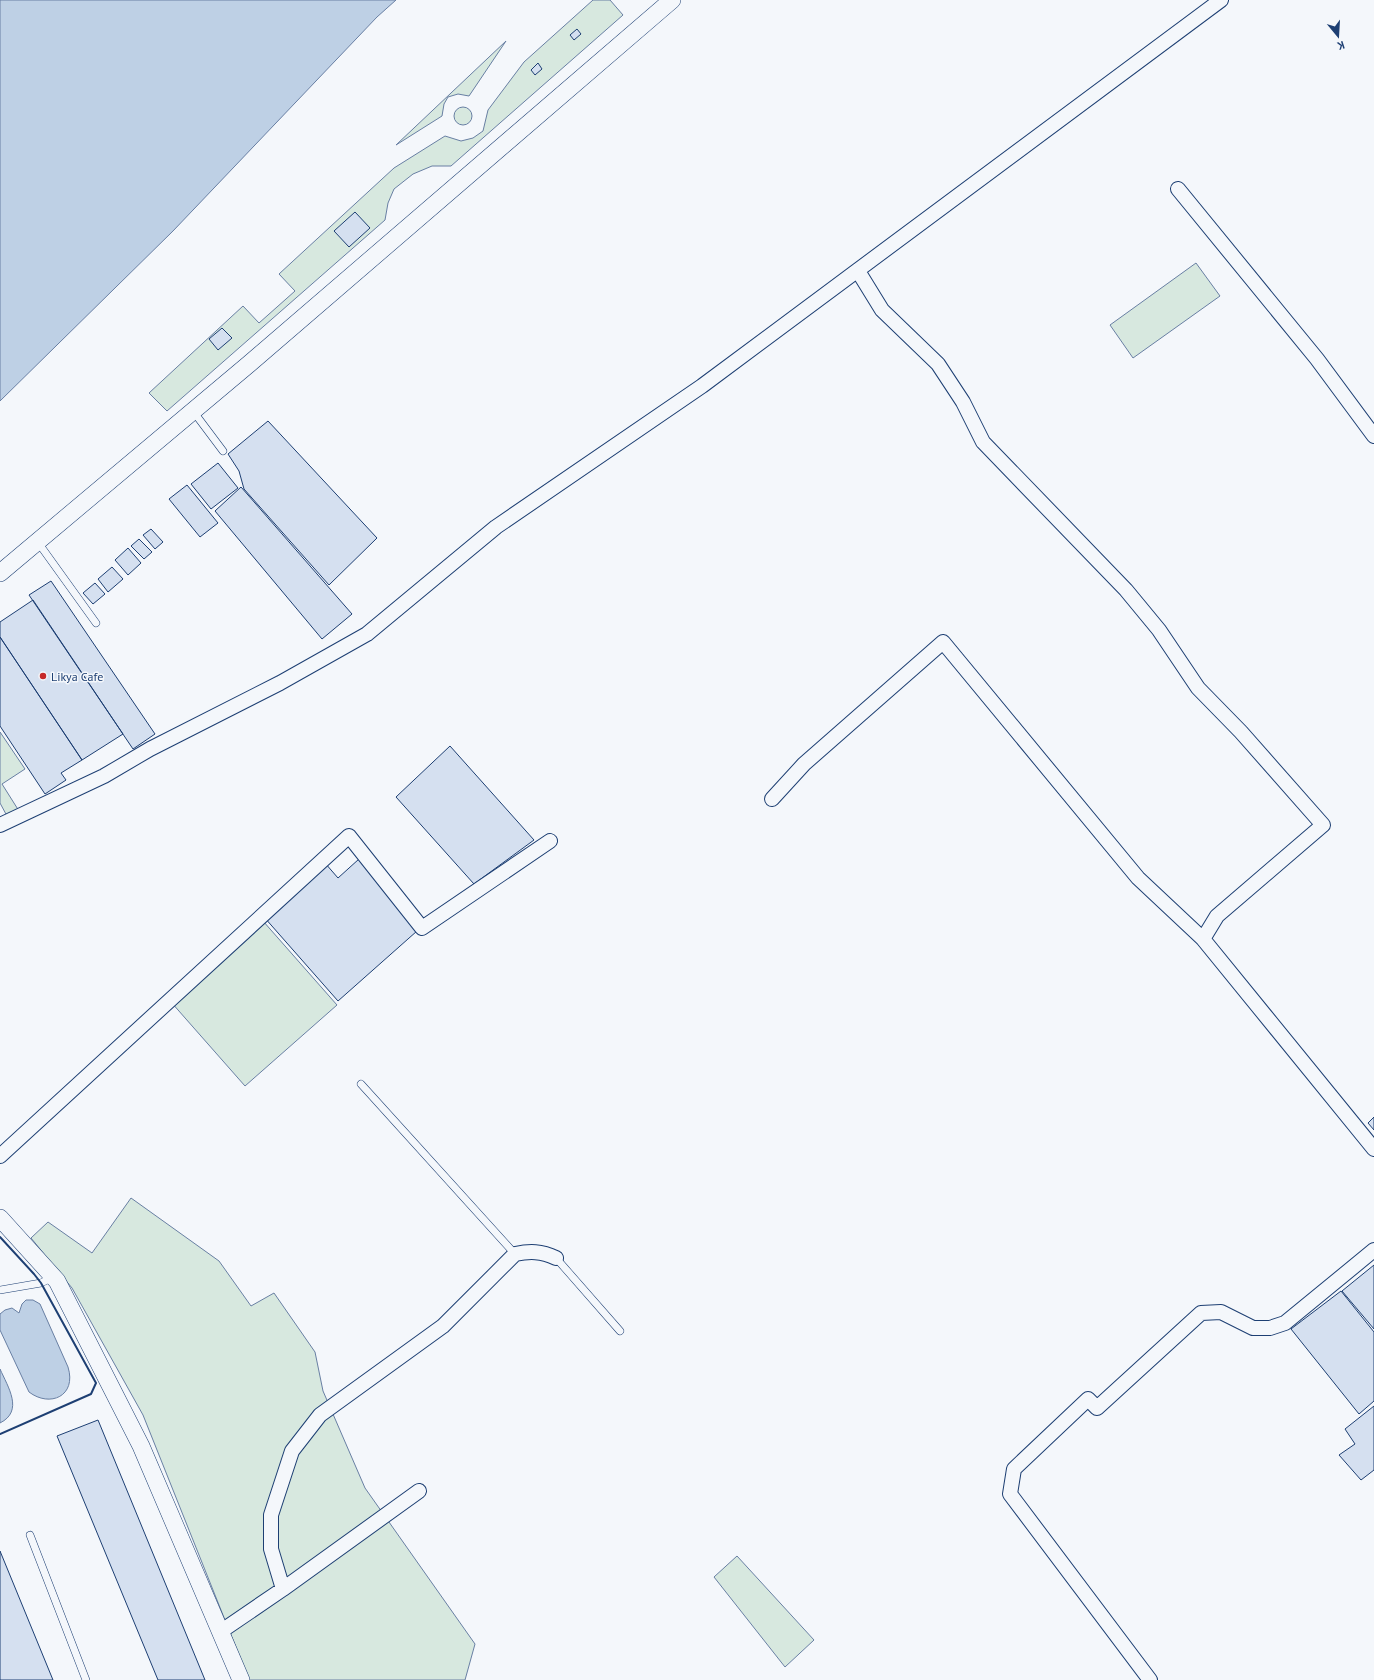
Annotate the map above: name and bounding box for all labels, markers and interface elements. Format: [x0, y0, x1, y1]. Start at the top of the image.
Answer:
north arrow [1318, 16, 1358, 56]
text: K [1336, 38, 1347, 53]
place label: Likya Cafe [51, 669, 103, 684]
marker: Likya Cafe [38, 671, 48, 681]

